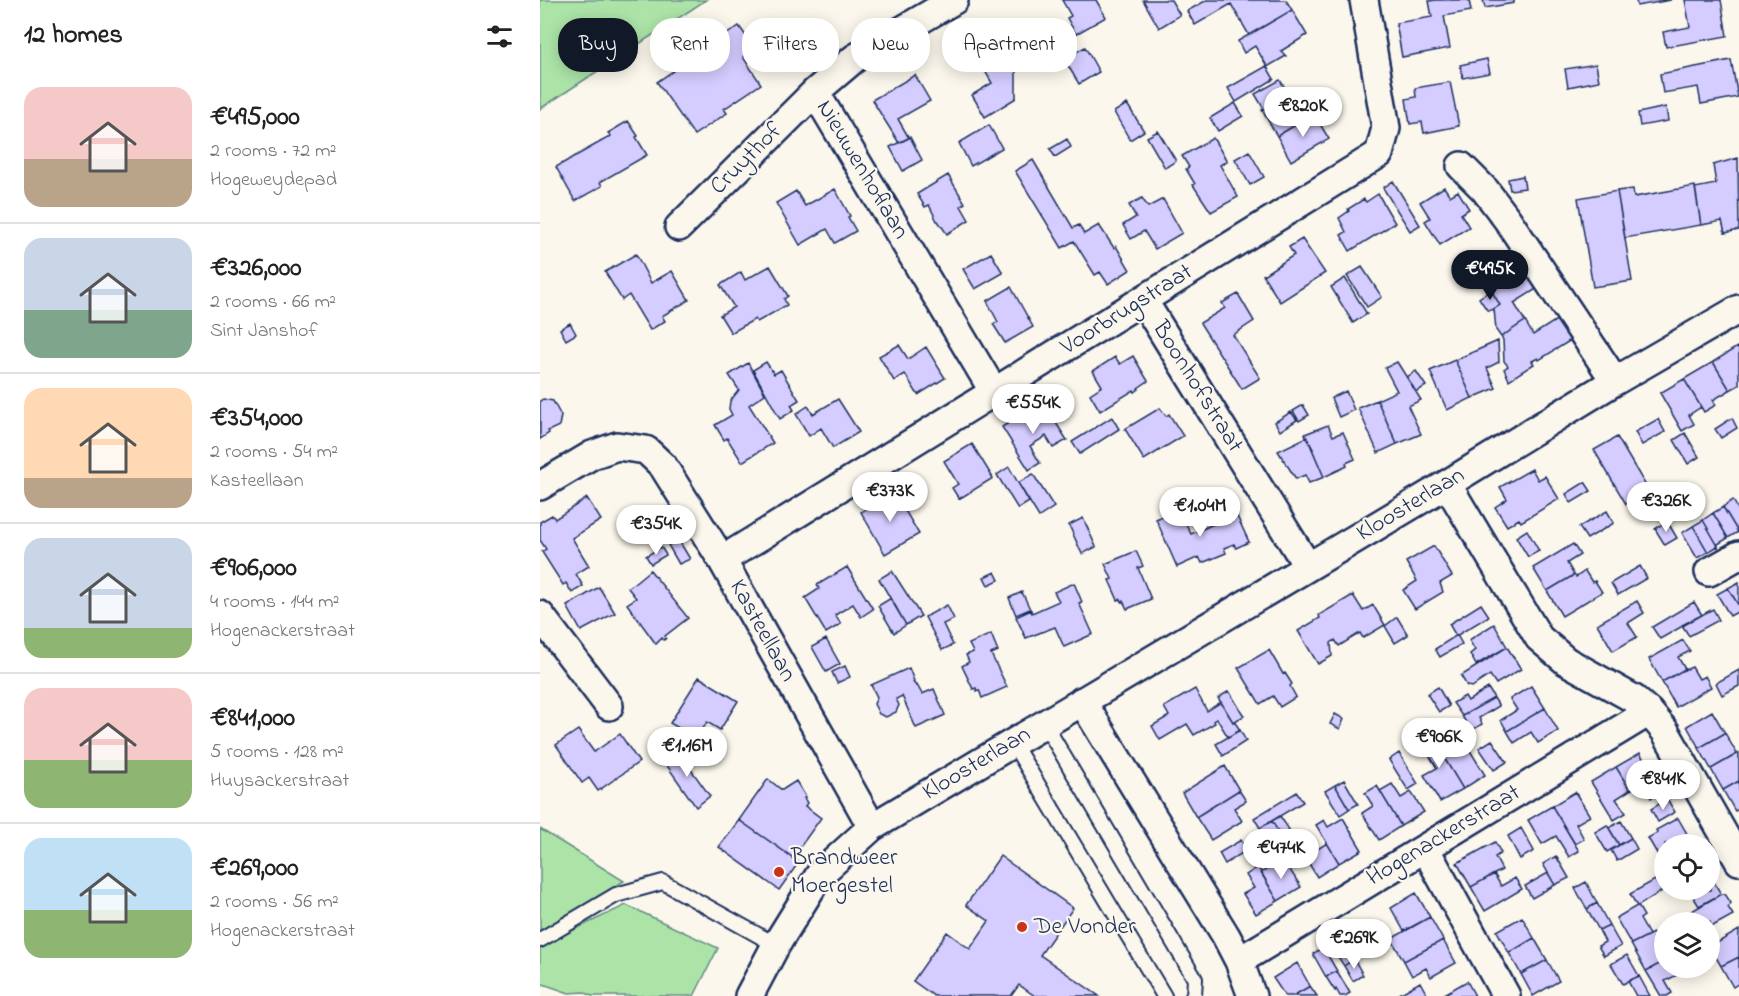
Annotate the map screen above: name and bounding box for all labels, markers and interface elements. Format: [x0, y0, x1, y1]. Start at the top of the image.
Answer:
text: 12 homes [24, 17, 123, 55]
chip: Buy [558, 18, 638, 72]
chip: Rent [650, 18, 730, 72]
chip: Filters [742, 18, 839, 72]
chip: New [851, 18, 930, 72]
chip: Apartment [942, 18, 1077, 72]
icon: filters [483, 20, 516, 53]
pin: €820K [1261, 87, 1345, 138]
text: €820K [1278, 92, 1328, 121]
street label: Nieuwenhoflaan [807, 94, 917, 246]
text: €495,000 [210, 99, 300, 137]
icon: home [72, 111, 144, 183]
street label: Cruythof [703, 114, 793, 204]
text: 2 rooms · 72 m² [210, 137, 337, 166]
text: Hogeweydepad [210, 166, 337, 195]
text: €326,000 [210, 250, 301, 288]
pin: €495K [1448, 250, 1532, 301]
street label: Voorbrugstraat [1053, 255, 1200, 365]
text: €495K [1465, 255, 1515, 284]
icon: home [72, 262, 144, 334]
text: 2 rooms · 66 m² [210, 288, 336, 317]
street label: Boonhofstraat [1142, 313, 1251, 460]
text: Sint Janshof [210, 317, 318, 346]
pin: €554K [991, 384, 1075, 435]
text: €554K [1006, 389, 1060, 418]
text: €354,000 [210, 400, 303, 438]
icon: home [72, 412, 144, 484]
text: 2 rooms · 54 m² [210, 438, 338, 467]
street label: Kloosterlaan [1350, 459, 1472, 551]
text: Kasteellaan [210, 467, 304, 496]
pin: €373K [848, 472, 932, 523]
text: €373K [866, 477, 914, 506]
pin: €326K [1624, 482, 1708, 533]
pin: €1.04M [1151, 487, 1249, 538]
text: €326K [1641, 487, 1691, 516]
text: €1.04M [1173, 492, 1227, 521]
pin: €354K [614, 505, 698, 556]
text: €354K [630, 510, 682, 539]
text: €906,000 [210, 550, 297, 588]
icon: home [72, 562, 144, 634]
street label: Kasteellaan [719, 573, 805, 689]
text: 4 rooms · 144 m² [210, 588, 340, 617]
text: Hogenackerstraat [210, 617, 355, 646]
text: €841,000 [210, 700, 295, 738]
icon: home [72, 712, 144, 784]
street label: Kloosterlaan [916, 718, 1038, 810]
pin: €906K [1397, 718, 1481, 769]
text: €906K [1415, 723, 1463, 752]
pin: €1.16M [638, 727, 736, 778]
text: €1.16M [661, 732, 713, 761]
text: 5 rooms · 128 m² [210, 738, 344, 767]
pin: €841K [1621, 760, 1705, 811]
text: €841K [1640, 765, 1686, 794]
text: Huysackerstraat [210, 767, 349, 796]
street label: Hogenackerstraat [1360, 776, 1528, 896]
pin: €474K [1239, 829, 1323, 880]
text: €474K [1257, 834, 1305, 863]
map controls [1654, 834, 1720, 978]
button: locate [1654, 834, 1720, 900]
place label: Brandweer Moergestel [790, 841, 898, 904]
text: €269,000 [210, 850, 298, 888]
icon: home [72, 862, 144, 934]
marker: Brandweer Moergestel [772, 865, 786, 879]
text: 2 rooms · 56 m² [210, 888, 339, 917]
place label: De Vonder [1033, 910, 1136, 945]
button: layers [1654, 912, 1720, 978]
text: Hogenackerstraat [210, 917, 355, 946]
pin: €269K [1312, 919, 1396, 970]
marker: De Vonder [1015, 920, 1029, 934]
text: €269K [1330, 924, 1378, 953]

